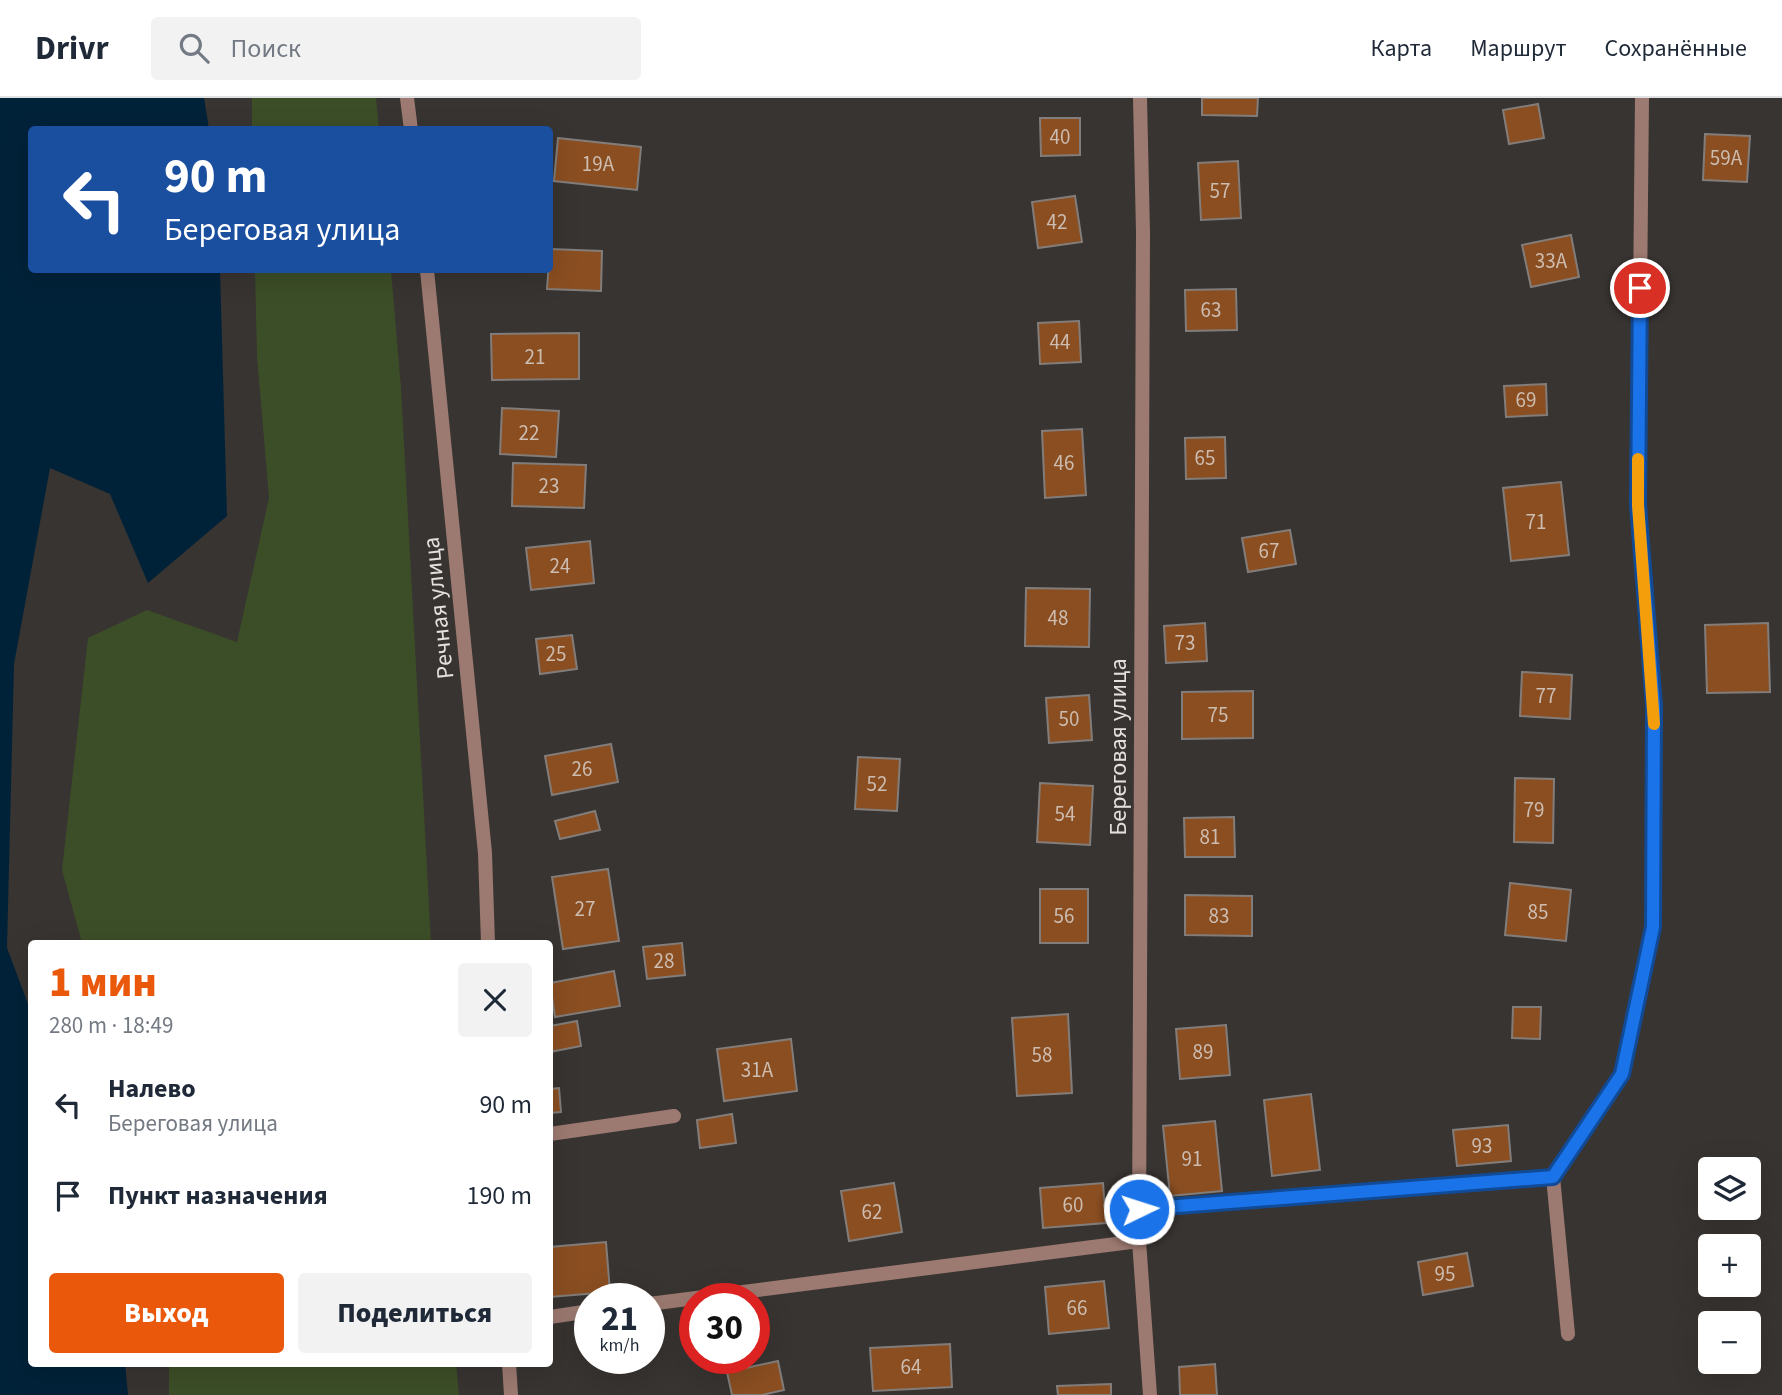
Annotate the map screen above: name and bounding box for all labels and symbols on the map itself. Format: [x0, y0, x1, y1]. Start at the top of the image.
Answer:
house number: 40 [1050, 122, 1070, 152]
house number: 59А [1710, 143, 1743, 173]
house number: 19А [582, 149, 615, 179]
house number: 57 [1210, 176, 1230, 206]
house number: 42 [1047, 207, 1067, 237]
house number: 33А [1535, 246, 1568, 276]
pin [1610, 258, 1670, 318]
house number: 63 [1201, 295, 1221, 325]
house number: 44 [1050, 327, 1070, 357]
house number: 21 [525, 342, 545, 372]
house number: 69 [1516, 385, 1536, 415]
house number: 22 [519, 418, 539, 448]
house number: 65 [1195, 443, 1215, 473]
house number: 46 [1054, 448, 1074, 478]
house number: 23 [539, 471, 559, 501]
house number: 71 [1526, 507, 1546, 537]
street label: Речная улица [414, 535, 463, 681]
house number: 67 [1259, 536, 1279, 566]
house number: 24 [550, 551, 570, 581]
house number: 48 [1048, 603, 1068, 633]
house number: 73 [1175, 628, 1195, 658]
house number: 25 [546, 639, 566, 669]
street label: Береговая улица [1101, 658, 1136, 836]
house number: 77 [1536, 681, 1556, 711]
house number: 75 [1208, 700, 1228, 730]
house number: 50 [1059, 704, 1079, 734]
house number: 26 [572, 754, 592, 784]
house number: 52 [867, 769, 887, 799]
house number: 79 [1524, 795, 1544, 825]
house number: 54 [1055, 799, 1075, 829]
house number: 81 [1200, 822, 1220, 852]
house number: 27 [575, 894, 595, 924]
house number: 85 [1528, 897, 1548, 927]
house number: 56 [1054, 901, 1074, 931]
house number: 83 [1209, 901, 1229, 931]
house number: 28 [654, 946, 674, 976]
house number: 89 [1193, 1037, 1213, 1067]
house number: 58 [1032, 1040, 1052, 1070]
house number: 31А [741, 1055, 774, 1085]
house number: 93 [1472, 1131, 1492, 1161]
house number: 91 [1182, 1144, 1202, 1174]
position arrow [1102, 1172, 1176, 1246]
house number: 60 [1063, 1190, 1083, 1220]
house number: 62 [862, 1197, 882, 1227]
house number: 95 [1435, 1259, 1455, 1289]
speed limit sign: 30 [679, 1283, 770, 1374]
house number: 66 [1067, 1293, 1087, 1323]
house number: 64 [901, 1352, 921, 1382]

